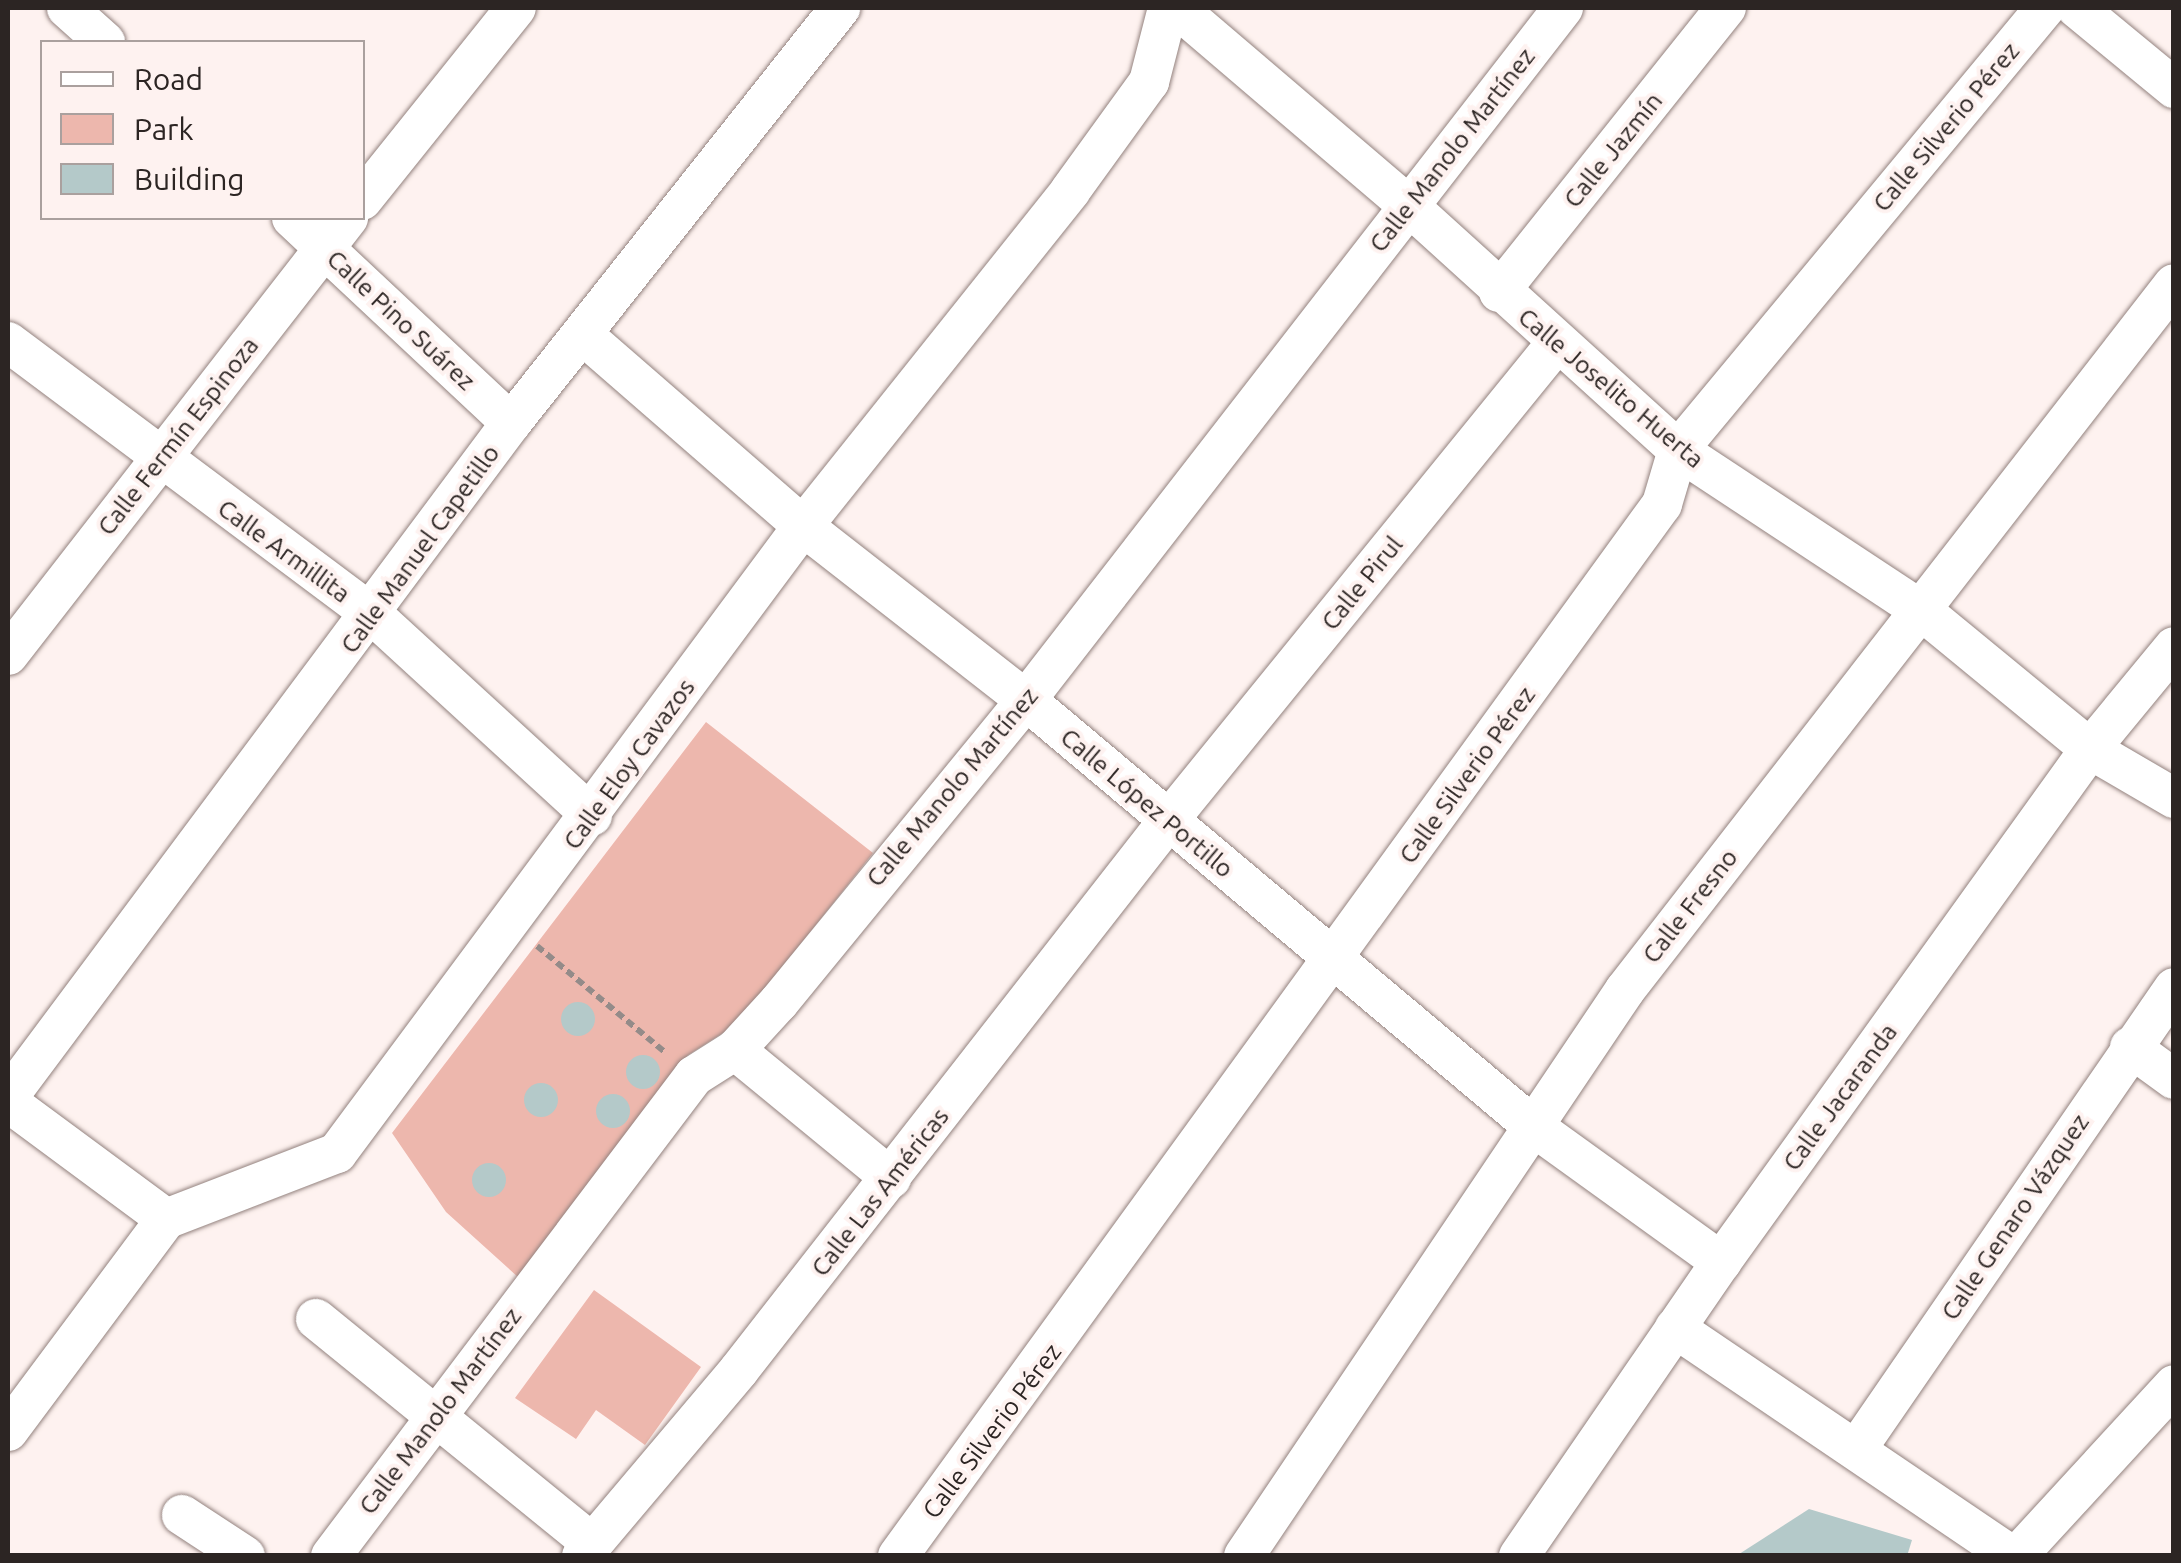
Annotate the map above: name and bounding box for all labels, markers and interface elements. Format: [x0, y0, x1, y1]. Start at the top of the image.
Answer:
street label: Calle Silverio Pérez [1867, 36, 2025, 218]
legend [40, 40, 365, 220]
street label: Calle Manolo Martínez [1363, 42, 1541, 258]
text: Road [134, 62, 203, 96]
street label: Calle Jazmín [1557, 86, 1669, 214]
text: Park [134, 112, 194, 146]
text: Building [134, 162, 245, 196]
street label: Calle Pino Suárez [321, 244, 481, 396]
street label: Calle Joselito Huerta [1512, 302, 1710, 474]
street label: Calle Fermín Espinoza [91, 331, 265, 541]
street label: Calle Manuel Capetillo [334, 439, 506, 659]
street label: Calle Armillita [212, 493, 356, 609]
street label: Calle Pirul [1315, 530, 1409, 636]
street label: Calle Eloy Cavazos [557, 673, 701, 855]
street label: Calle Manolo Martínez [860, 681, 1044, 893]
street label: Calle Silverio Pérez [1393, 681, 1541, 869]
street label: Calle López Portillo [1055, 722, 1239, 884]
street label: Calle Fresno [1636, 843, 1744, 969]
street label: Calle Jacaranda [1777, 1018, 1903, 1176]
street label: Calle Las Américas [805, 1102, 955, 1282]
street label: Calle Genaro Vázquez [1935, 1108, 2095, 1326]
street label: Calle Manolo Martínez [353, 1302, 527, 1520]
street label: Calle Silverio Pérez [916, 1338, 1068, 1524]

